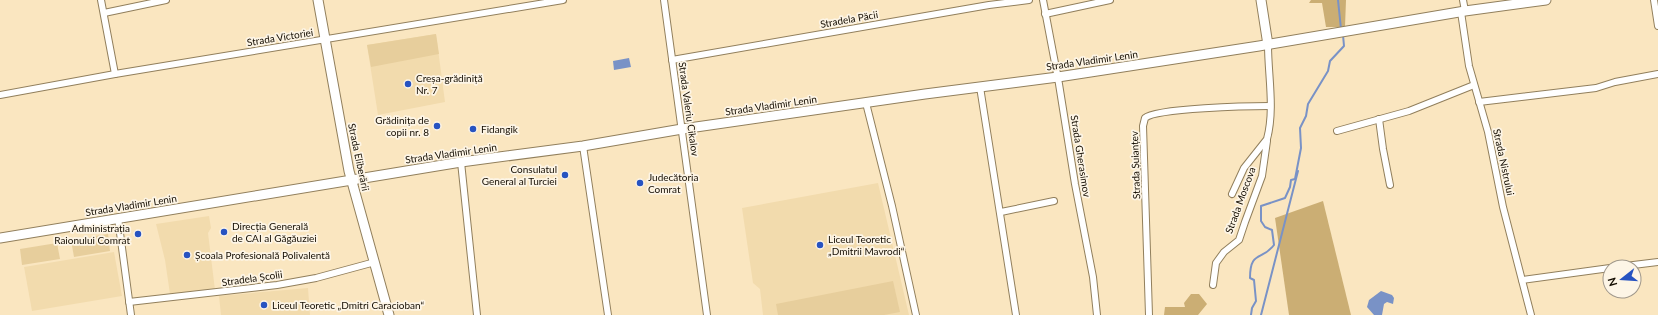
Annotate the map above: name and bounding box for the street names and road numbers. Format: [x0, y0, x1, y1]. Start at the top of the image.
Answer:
street label: Stradela Păcii [819, 8, 879, 30]
street label: Strada Victoriei [246, 26, 314, 48]
street label: Strada Vladimir Lenin [1045, 48, 1139, 72]
street label: Strada Valeriu Cikalov [676, 61, 702, 158]
street label: Strada Vladimir Lenin [724, 93, 818, 117]
street label: Strada Gherasimov [1069, 114, 1094, 199]
street label: Strada Eliberării [346, 122, 372, 192]
street label: Strada Nistrului [1491, 128, 1517, 196]
street label: Strada Șuianțev [1128, 130, 1142, 199]
street label: Strada Vladimir Lenin [404, 141, 498, 165]
street label: Strada Moscova [1222, 165, 1258, 235]
street label: Strada Vladimir Lenin [84, 192, 178, 218]
street label: Stradela Școlii [221, 268, 283, 288]

